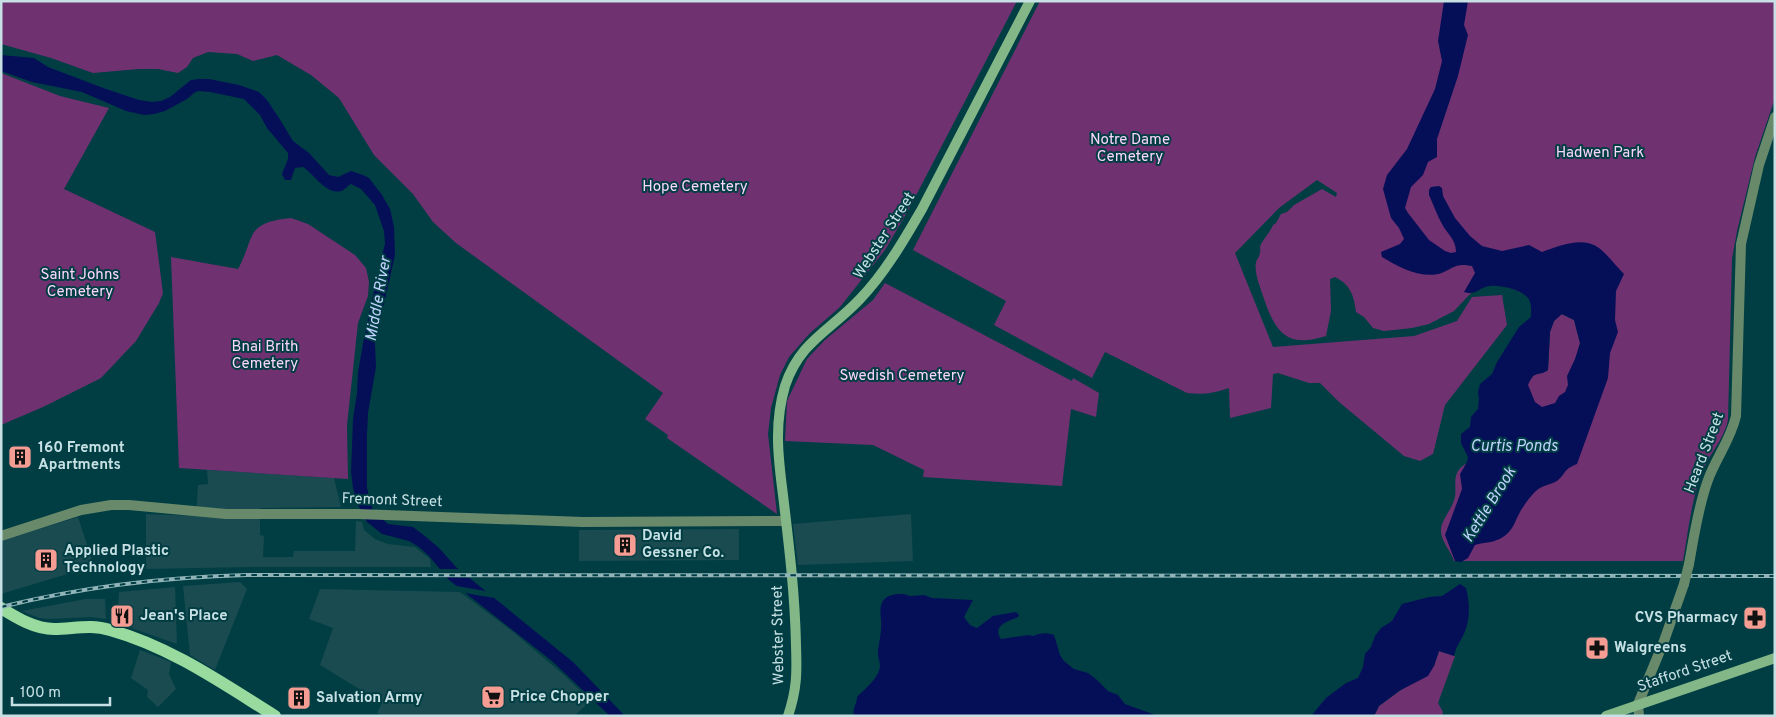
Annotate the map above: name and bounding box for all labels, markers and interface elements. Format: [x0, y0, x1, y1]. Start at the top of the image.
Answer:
park label: Notre Dame Cemetery [1090, 131, 1170, 167]
park label: Hadwen Park [1556, 144, 1644, 163]
park label: Hope Cemetery [642, 178, 748, 197]
street label: Webster Street [850, 189, 920, 283]
water label: Middle River [362, 253, 397, 343]
park label: Saint Johns Cemetery [41, 266, 119, 302]
park label: Bnai Brith Cemetery [232, 338, 298, 374]
park label: Swedish Cemetery [839, 367, 965, 386]
street label: Heard Street [1681, 410, 1729, 496]
water label: Curtis Ponds [1470, 437, 1558, 457]
place label: 160 Fremont Apartments [38, 439, 125, 475]
building icon: 160 Fremont Apartments [7, 444, 33, 470]
water label: Kettle Brook [1459, 463, 1522, 546]
street label: Fremont Street [341, 490, 443, 512]
place label: David Gessner Co. [642, 527, 725, 563]
building icon: David Gessner Co. [612, 532, 638, 558]
place label: Applied Plastic Technology [64, 542, 169, 578]
building icon: Applied Plastic Technology [33, 547, 59, 573]
street label: Webster Street [769, 585, 789, 685]
restaurant icon: Jean's Place [109, 603, 135, 629]
pharmacy icon: CVS Pharmacy [1742, 605, 1768, 631]
place label: Jean's Place [140, 607, 228, 626]
place label: CVS Pharmacy [1635, 609, 1738, 628]
pharmacy icon: Walgreens [1584, 635, 1610, 661]
place label: Walgreens [1614, 639, 1687, 658]
street label: Stafford Street [1635, 647, 1735, 697]
scale bar [12, 674, 110, 706]
text: 100 m [20, 684, 61, 703]
supermarket icon: Price Chopper [480, 684, 506, 710]
building icon: Salvation Army [286, 685, 312, 711]
place label: Price Chopper [510, 688, 610, 707]
place label: Salvation Army [316, 689, 423, 708]

